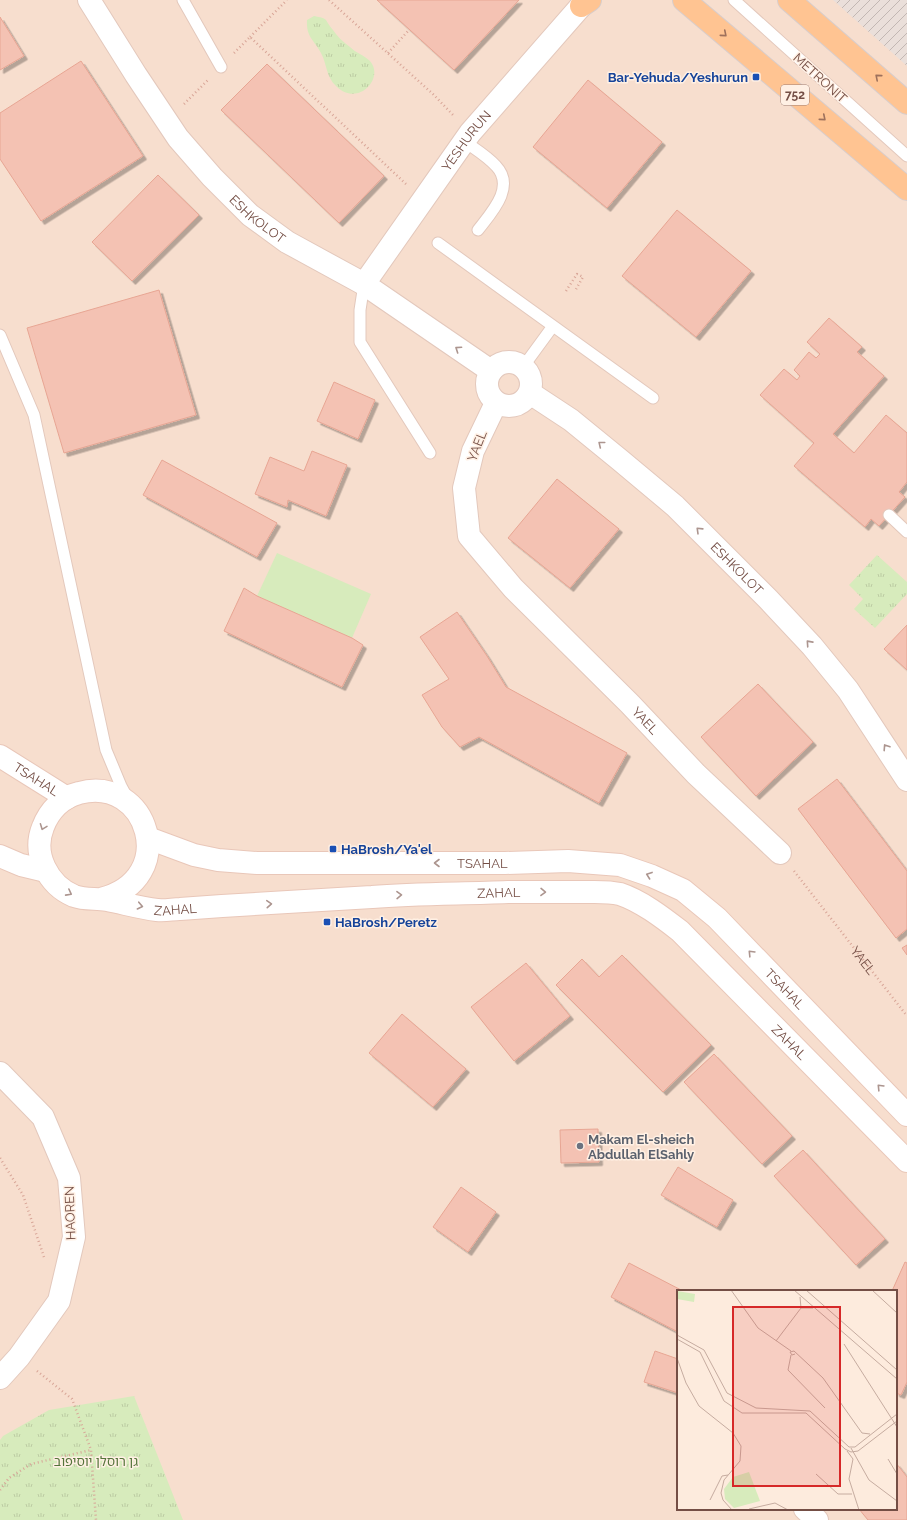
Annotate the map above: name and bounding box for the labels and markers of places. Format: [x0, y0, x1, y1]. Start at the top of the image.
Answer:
place label: Bar-Yehuda/Yeshurun [608, 70, 748, 85]
marker: Bar-Yehuda/Yeshurun [751, 72, 761, 82]
place label: HaBrosh/Ya'el [341, 842, 433, 857]
marker: HaBrosh/Ya'el [328, 844, 338, 854]
place label: HaBrosh/Peretz [335, 915, 437, 930]
marker: HaBrosh/Peretz [322, 917, 332, 927]
place label: Makam El-sheich Abdullah ElSahly [588, 1132, 694, 1162]
marker: Makam El-sheich Abdullah ElSahly [575, 1141, 585, 1151]

